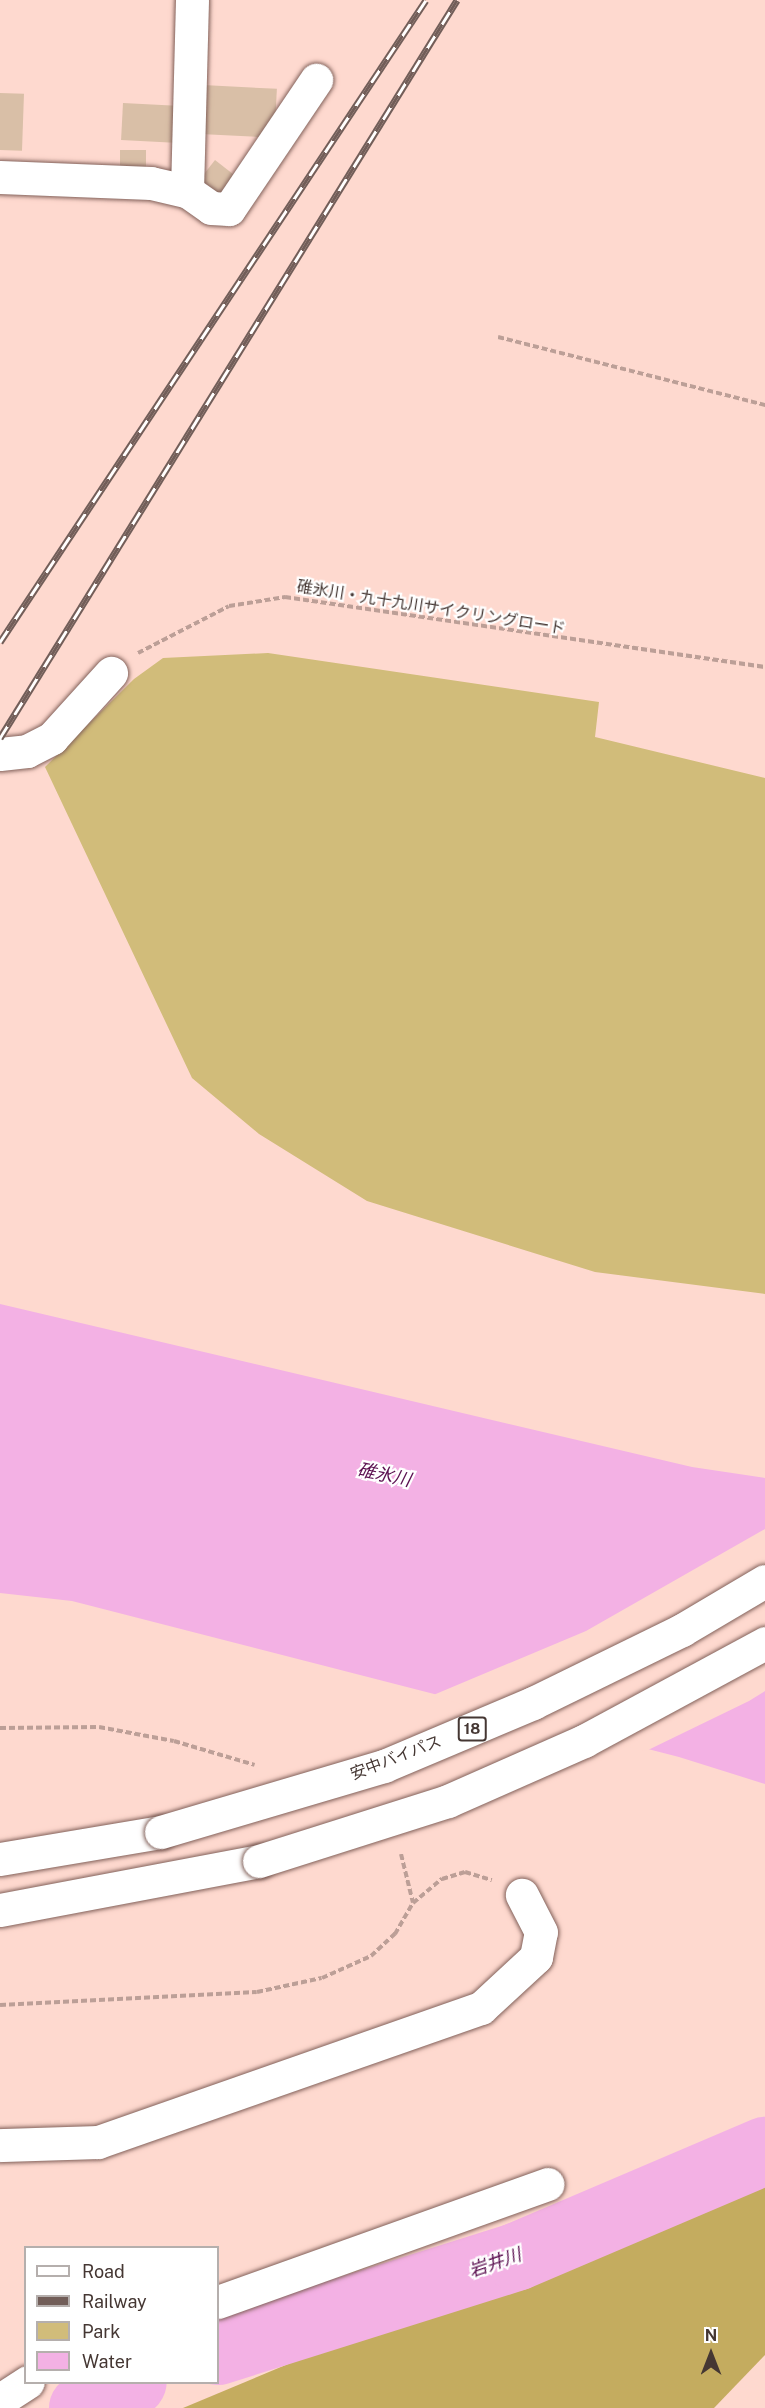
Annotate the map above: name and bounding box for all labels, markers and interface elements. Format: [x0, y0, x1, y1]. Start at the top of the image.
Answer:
street label: 碓氷川・九十九川サイクリングロード [295, 577, 567, 639]
water label: 碓氷川 [355, 1459, 413, 1491]
road number: 18 [457, 1717, 487, 1741]
street label: 安中バイパス [348, 1732, 444, 1784]
water label: 岩井川 [466, 2244, 524, 2282]
legend [24, 2246, 219, 2384]
text: Road [82, 2261, 125, 2282]
text: Railway [82, 2291, 147, 2312]
text: Park [82, 2321, 120, 2342]
north arrow [681, 2324, 741, 2384]
text: N [705, 2326, 717, 2345]
text: Water [82, 2351, 132, 2372]

